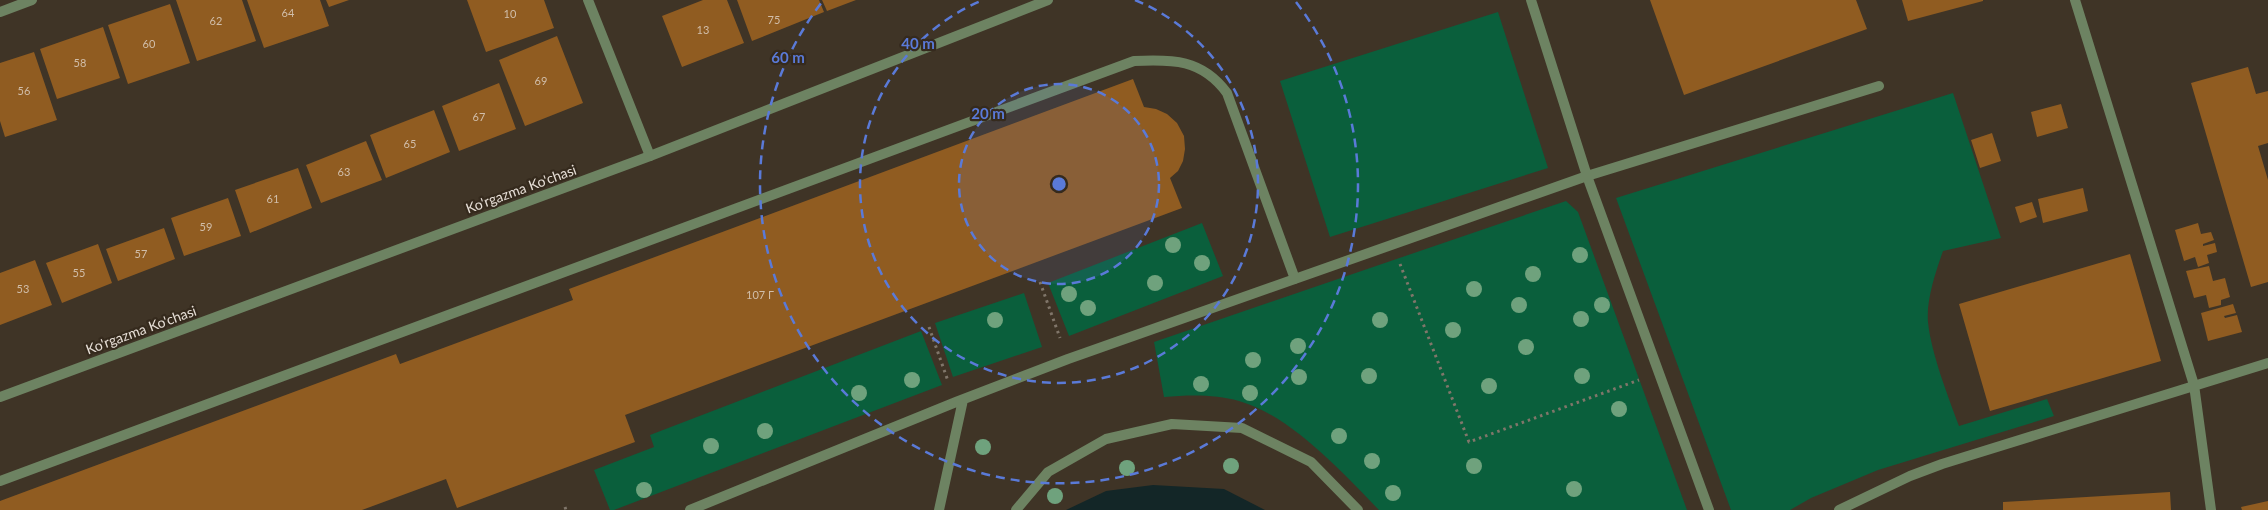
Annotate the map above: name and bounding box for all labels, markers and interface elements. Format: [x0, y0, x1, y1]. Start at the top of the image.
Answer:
house number: 64 [282, 6, 295, 19]
house number: 10 [504, 7, 517, 20]
house number: 75 [768, 13, 780, 26]
house number: 62 [210, 14, 222, 27]
house number: 13 [697, 23, 709, 36]
text: 40 m [901, 34, 935, 52]
house number: 60 [143, 37, 156, 50]
text: 60 m [771, 48, 805, 66]
house number: 58 [74, 56, 86, 69]
house number: 69 [535, 74, 547, 87]
house number: 56 [18, 84, 30, 97]
text: 20 m [971, 104, 1005, 122]
house number: 67 [473, 110, 485, 123]
house number: 65 [404, 137, 416, 150]
street label: Ko'rgazma Ko'chasi [463, 161, 579, 216]
house number: 63 [338, 165, 350, 178]
centre of rings [1050, 175, 1068, 193]
house number: 61 [267, 192, 279, 205]
house number: 59 [200, 220, 212, 233]
house number: 57 [135, 247, 147, 260]
house number: 55 [73, 266, 85, 279]
house number: 53 [17, 282, 29, 295]
house number: 107 Г [746, 288, 774, 301]
street label: Ko'rgazma Ko'chasi [83, 302, 199, 357]

